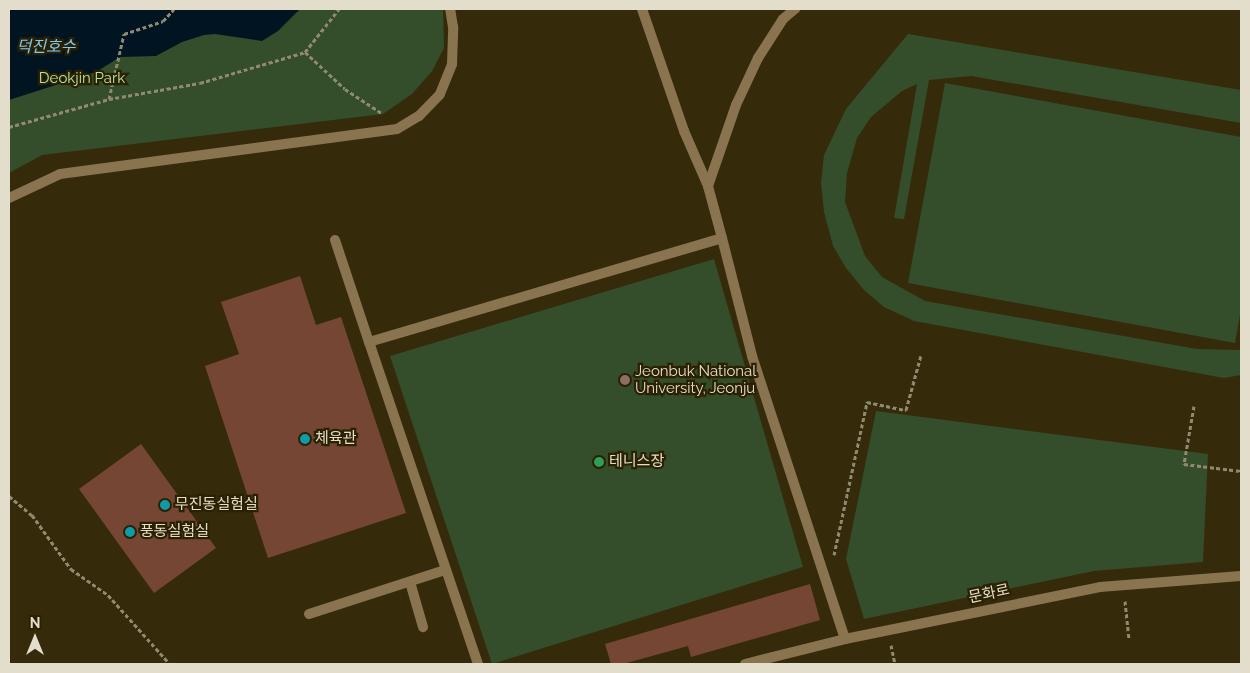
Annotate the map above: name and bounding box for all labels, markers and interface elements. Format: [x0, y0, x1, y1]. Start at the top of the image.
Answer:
water label: 덕진호수 [17, 37, 75, 57]
park label: Deokjin Park [39, 70, 125, 88]
place label: Jeonbuk National University, Jeonju [635, 362, 756, 397]
marker: Jeonbuk National University, Jeonju [619, 374, 631, 386]
place label: 체육관 [315, 430, 356, 448]
marker: 체육관 [299, 433, 311, 445]
place label: 테니스장 [609, 453, 664, 471]
marker: 테니스장 [593, 456, 605, 468]
place label: 무진동실험실 [175, 496, 258, 514]
marker: 무진동실험실 [159, 499, 171, 511]
place label: 풍동실험실 [140, 523, 209, 541]
marker: 풍동실험실 [124, 526, 136, 538]
street label: 문화로 [967, 581, 1011, 607]
north arrow [10, 613, 60, 663]
text: N [30, 615, 40, 631]

